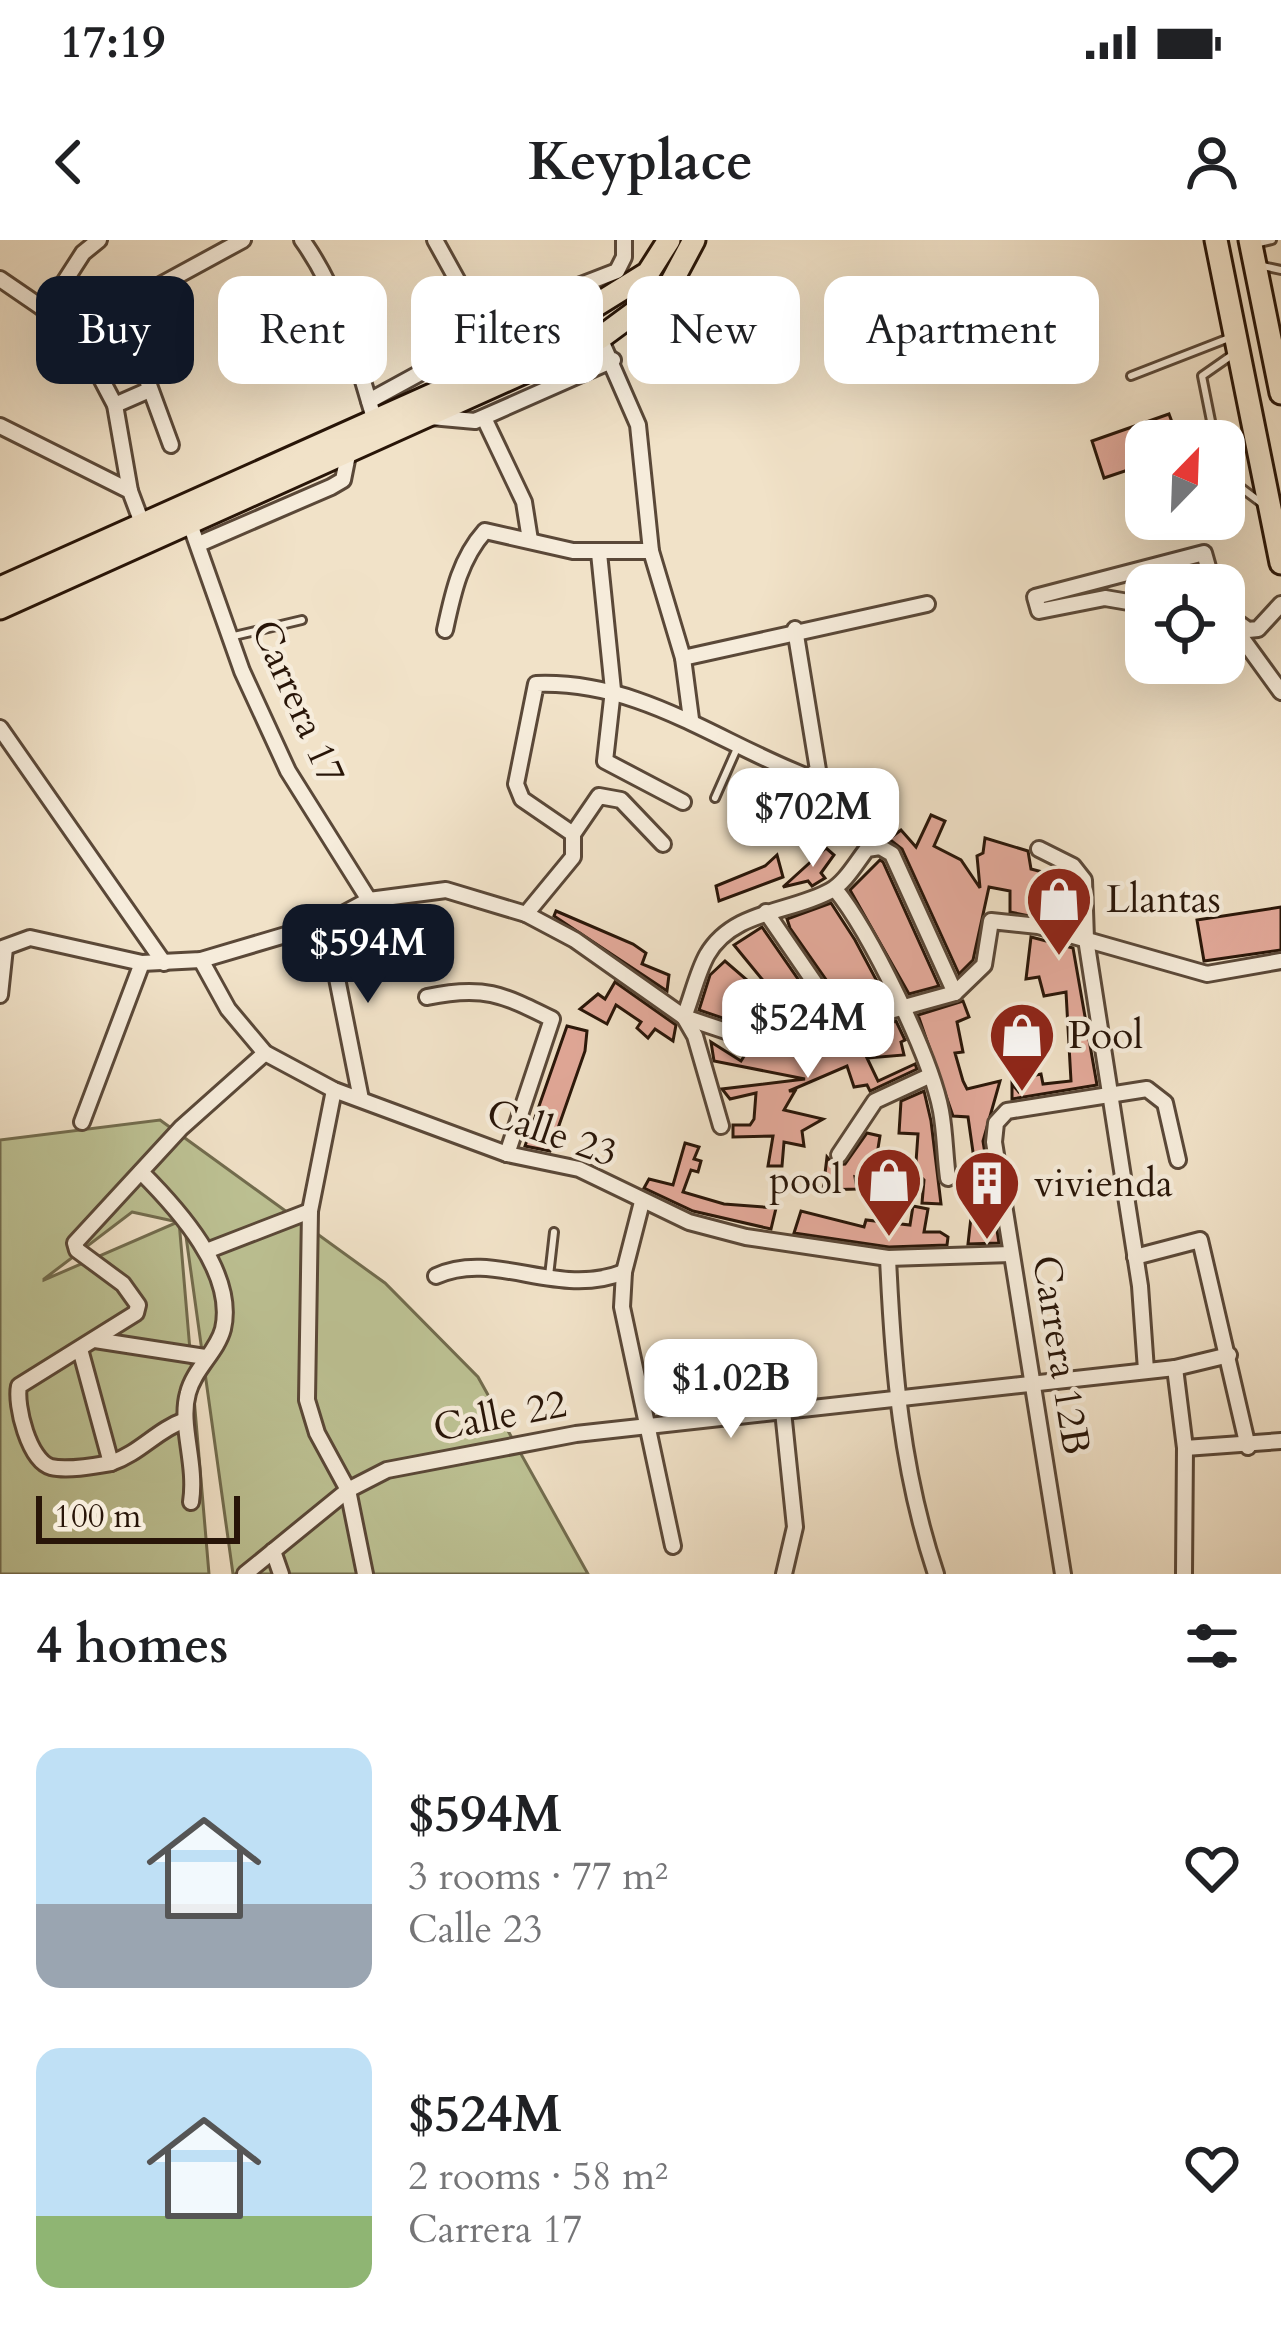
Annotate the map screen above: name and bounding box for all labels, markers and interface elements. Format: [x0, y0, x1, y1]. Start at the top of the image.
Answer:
text: 17:19 [60, 12, 165, 73]
text: Keyplace [528, 126, 753, 199]
icon: back [36, 129, 102, 195]
icon: person [1179, 129, 1245, 195]
chip: Buy [36, 276, 194, 384]
chip: Rent [218, 276, 387, 384]
chip: Filters [411, 276, 603, 384]
chip: New [627, 276, 800, 384]
chip: Apartment [824, 276, 1099, 384]
north arrow [1125, 420, 1245, 540]
map controls [1125, 420, 1245, 684]
button: locate [1125, 564, 1245, 684]
street label: Carrera 17 [238, 612, 358, 792]
pin: $702M [729, 768, 897, 870]
text: $702M [754, 780, 872, 833]
shop icon: Llantas [1024, 864, 1094, 958]
place label: Llantas [1106, 873, 1221, 926]
pin: $594M [284, 904, 452, 1006]
text: $594M [309, 916, 427, 969]
pin: $524M [724, 979, 892, 1081]
text: $524M [749, 991, 867, 1044]
shop icon: Pool [987, 1000, 1057, 1094]
place label: Pool [1068, 1009, 1143, 1062]
street label: Calle 23 [480, 1086, 624, 1180]
shop icon: pool [854, 1145, 924, 1239]
building icon: vivienda [952, 1148, 1022, 1242]
place label: pool [769, 1154, 842, 1207]
place label: vivienda [1034, 1157, 1173, 1210]
street label: Carrera 12B [1019, 1252, 1103, 1458]
pin: $1.02B [633, 1339, 829, 1441]
text: $1.02B [671, 1351, 791, 1404]
street label: Calle 22 [429, 1377, 571, 1455]
scale bar [36, 1490, 240, 1543]
text: 100 m [54, 1494, 141, 1539]
text: 4 homes [36, 1611, 228, 1681]
icon: filters [1179, 1613, 1245, 1679]
text: $594M [408, 1780, 562, 1850]
icon: home [132, 1796, 276, 1940]
icon: heart [1179, 1835, 1245, 1901]
text: 3 rooms · 77 m² [408, 1850, 668, 1903]
text: Calle 23 [408, 1903, 543, 1956]
text: $524M [408, 2080, 562, 2150]
icon: home [132, 2096, 276, 2240]
icon: heart [1179, 2135, 1245, 2201]
text: 2 rooms · 58 m² [408, 2150, 668, 2203]
text: Carrera 17 [408, 2203, 582, 2256]

